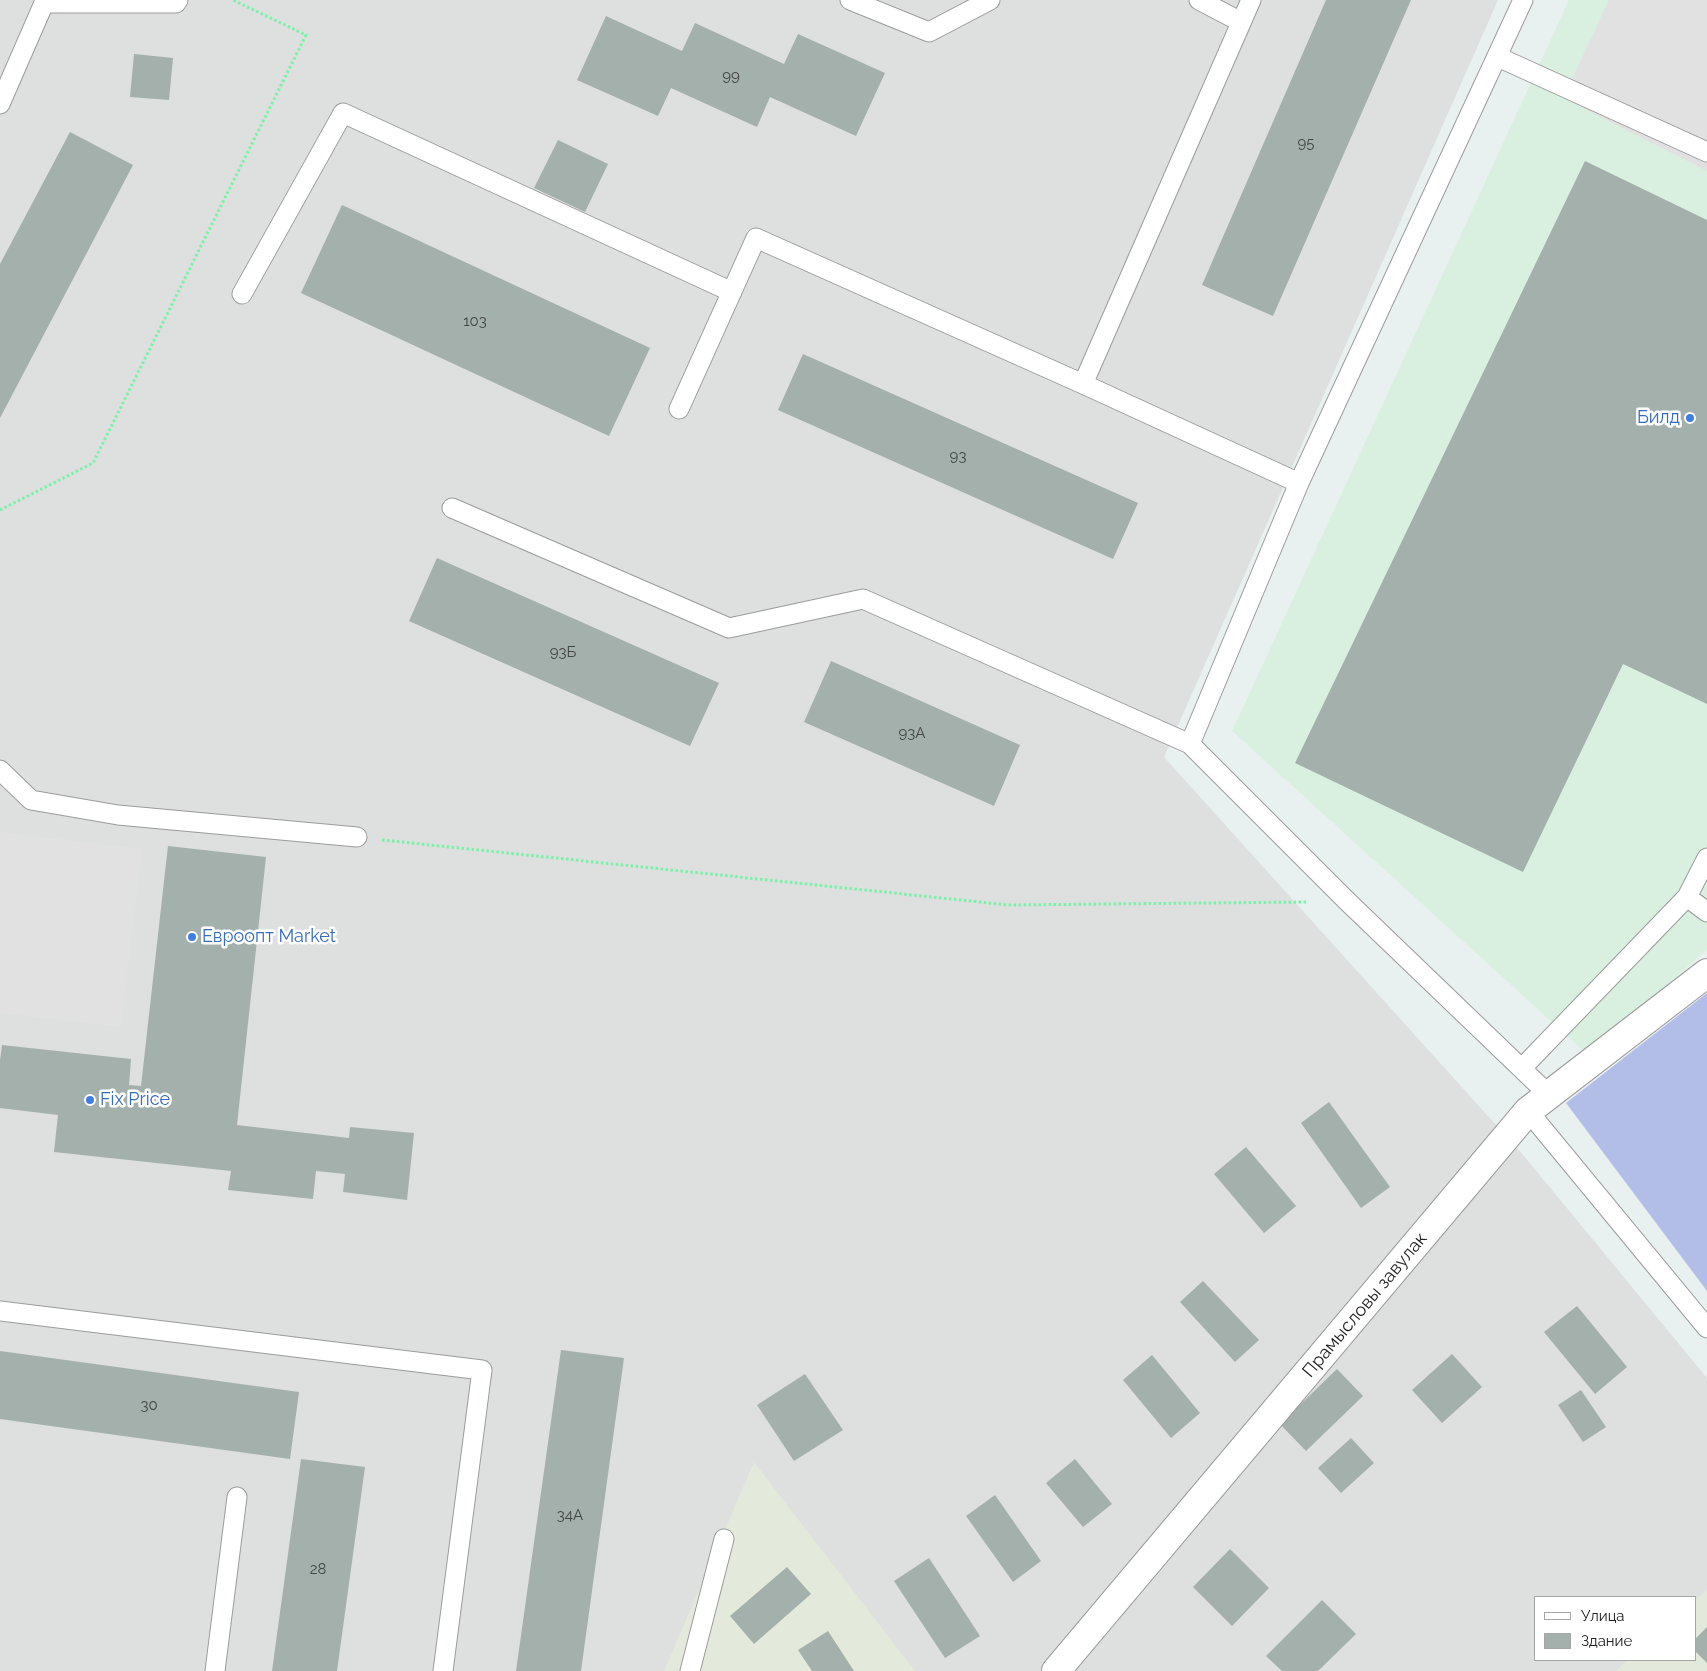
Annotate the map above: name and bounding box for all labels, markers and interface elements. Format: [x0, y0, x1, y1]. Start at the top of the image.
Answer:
house number: 99 [722, 67, 740, 85]
house number: 95 [1298, 134, 1314, 152]
house number: 103 [463, 312, 487, 330]
place label: Билд [1637, 407, 1680, 429]
marker: Билд [1684, 412, 1696, 424]
house number: 93 [950, 447, 966, 465]
house number: 93Б [550, 643, 576, 661]
house number: 93А [899, 724, 925, 742]
place label: Евроопт Market [202, 926, 336, 948]
marker: Евроопт Market [186, 931, 198, 943]
place label: Fix Price [100, 1089, 170, 1111]
marker: Fix Price [84, 1094, 96, 1106]
street label: Прамысловы завулак [1298, 1228, 1432, 1382]
house number: 30 [140, 1396, 158, 1414]
house number: 34А [557, 1506, 583, 1524]
house number: 28 [310, 1560, 326, 1578]
legend [1534, 1596, 1697, 1661]
text: Улица [1581, 1607, 1625, 1625]
text: Здание [1581, 1632, 1632, 1650]

